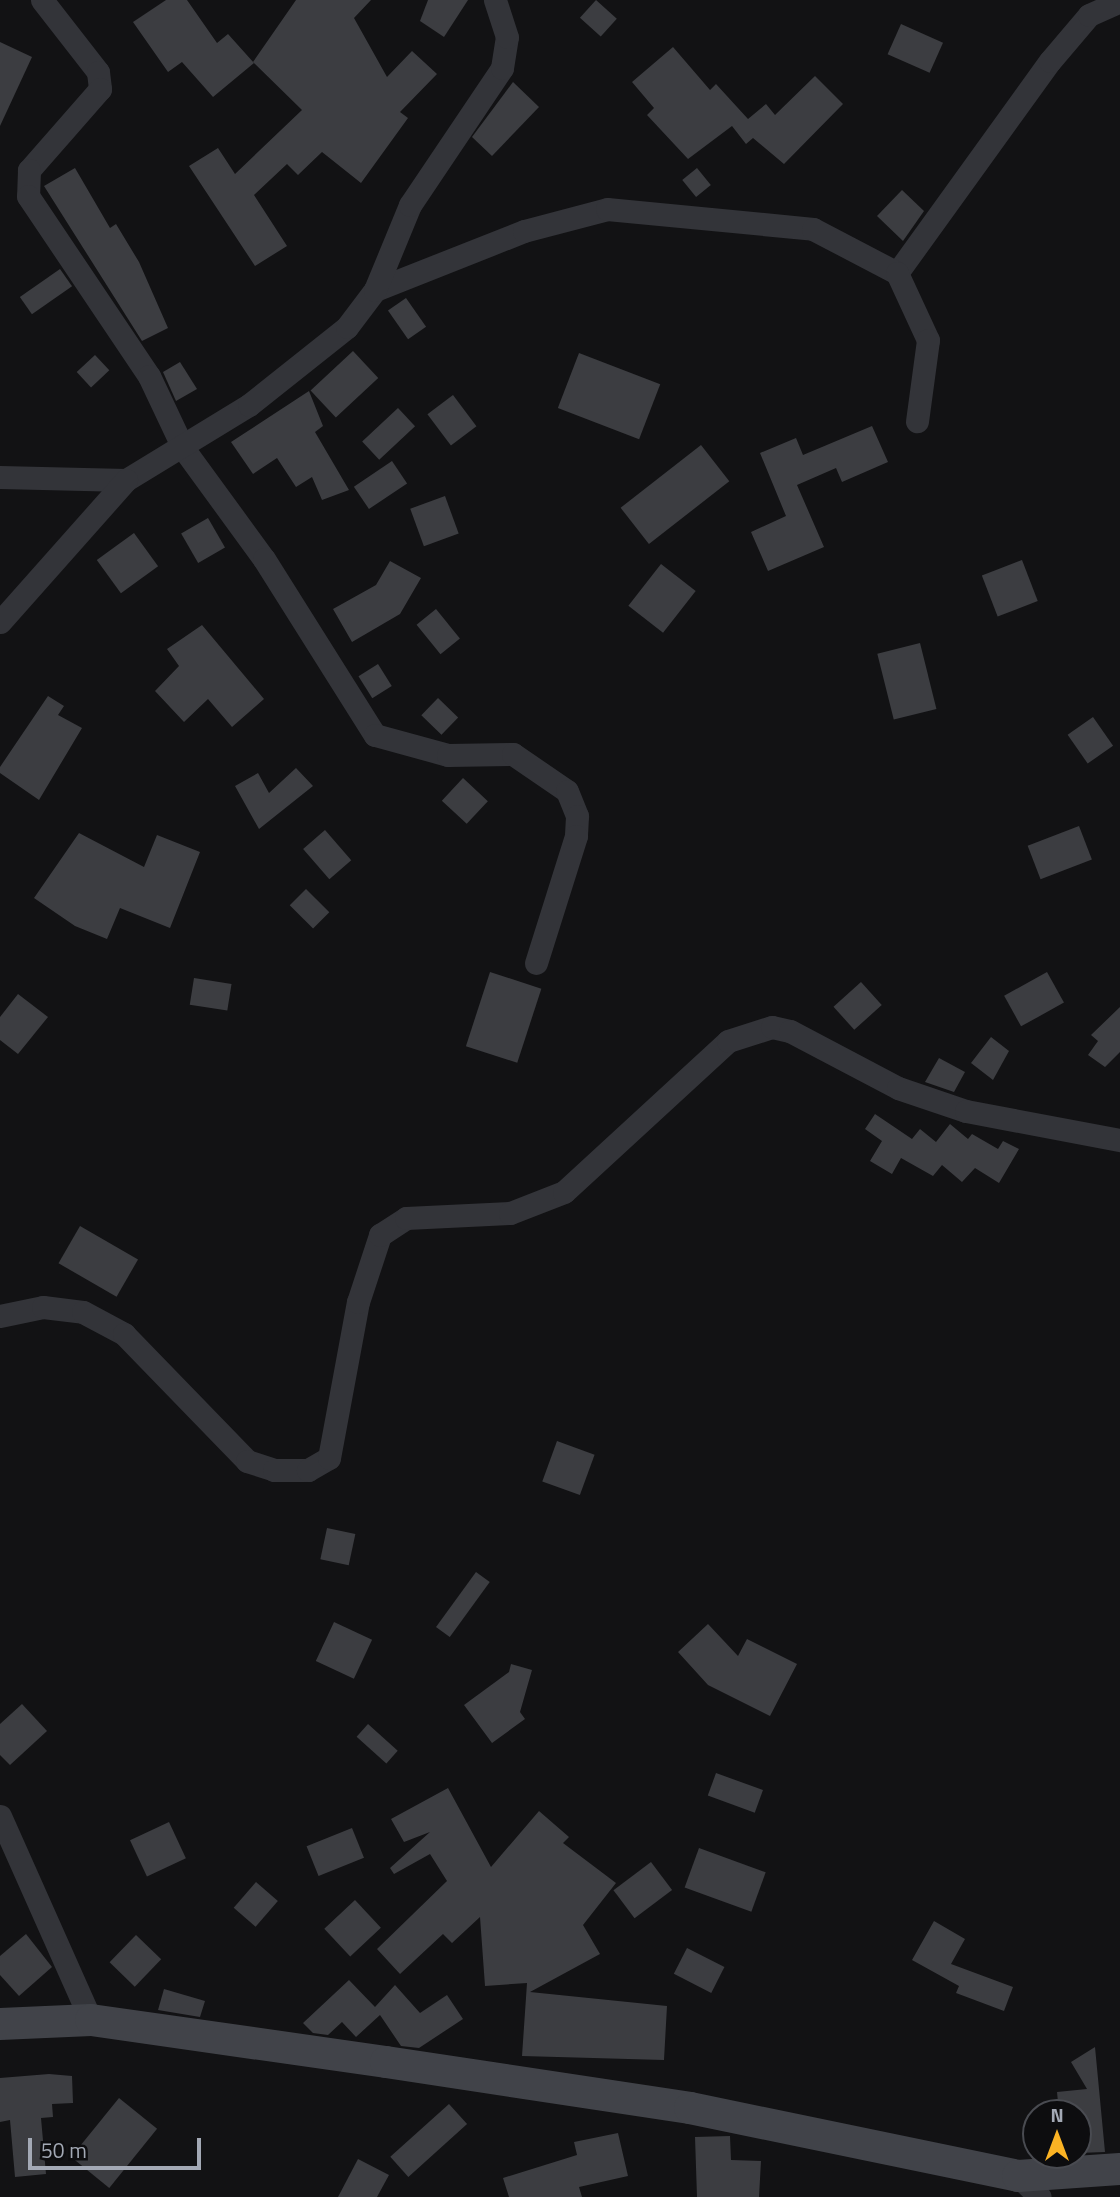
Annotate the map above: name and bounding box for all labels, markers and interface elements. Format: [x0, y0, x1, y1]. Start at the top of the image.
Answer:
north arrow [1022, 2099, 1092, 2169]
text: N [1050, 2100, 1064, 2129]
scale bar [32, 2124, 205, 2168]
text: 50 m [41, 2134, 87, 2166]

